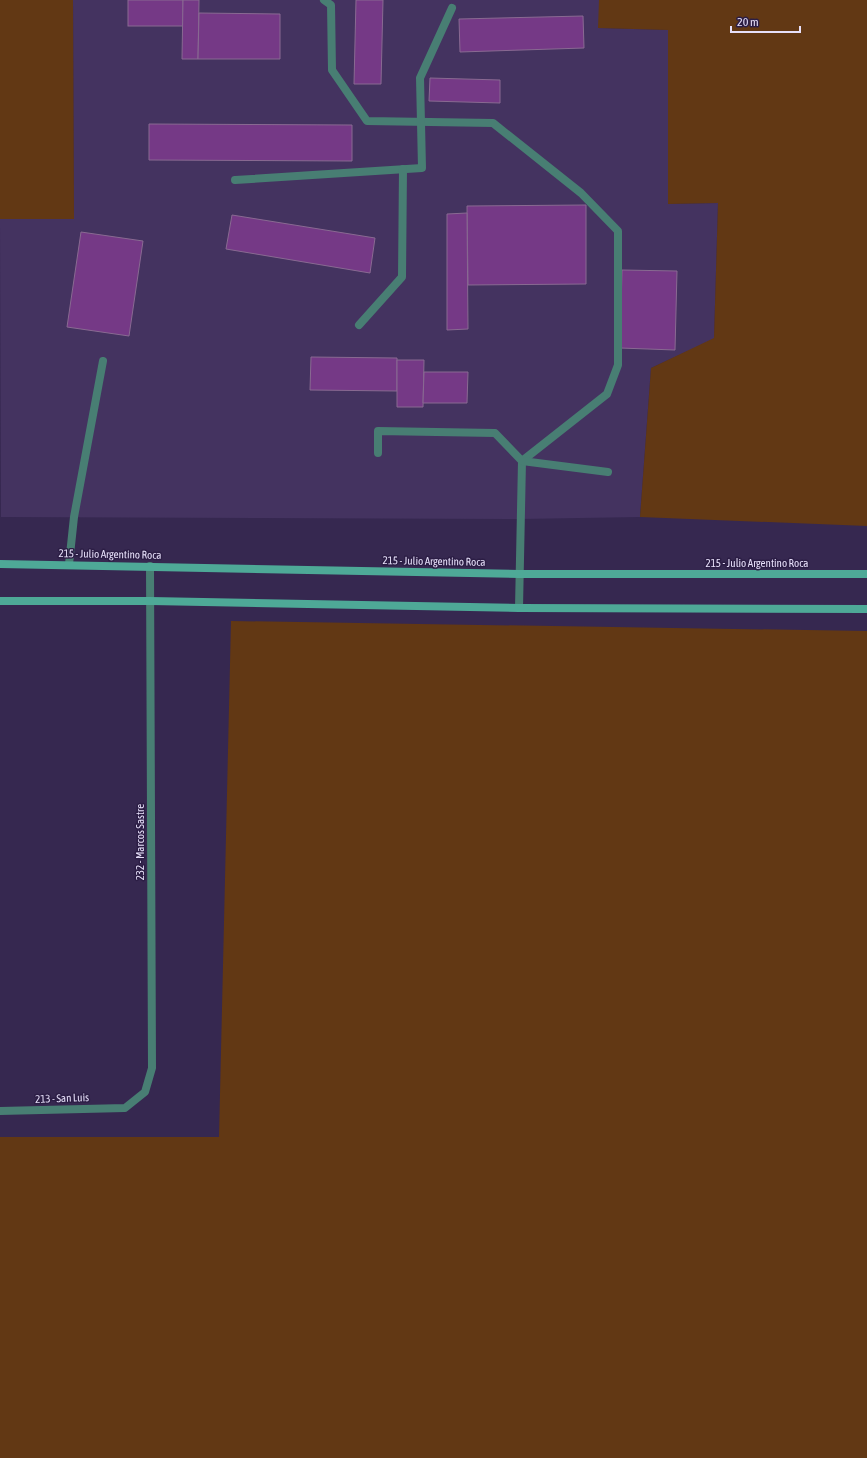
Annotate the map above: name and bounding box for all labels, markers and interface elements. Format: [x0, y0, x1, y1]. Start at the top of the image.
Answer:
scale bar [731, 8, 800, 34]
text: 20 m [737, 15, 759, 29]
street label: 215 - Julio Argentino Roca [58, 547, 162, 561]
street label: 215 - Julio Argentino Roca [382, 554, 486, 568]
street label: 215 - Julio Argentino Roca [706, 557, 808, 569]
street label: 232 - Marcos Sastre [134, 804, 146, 880]
street label: 213 - San Luis [35, 1091, 89, 1105]

